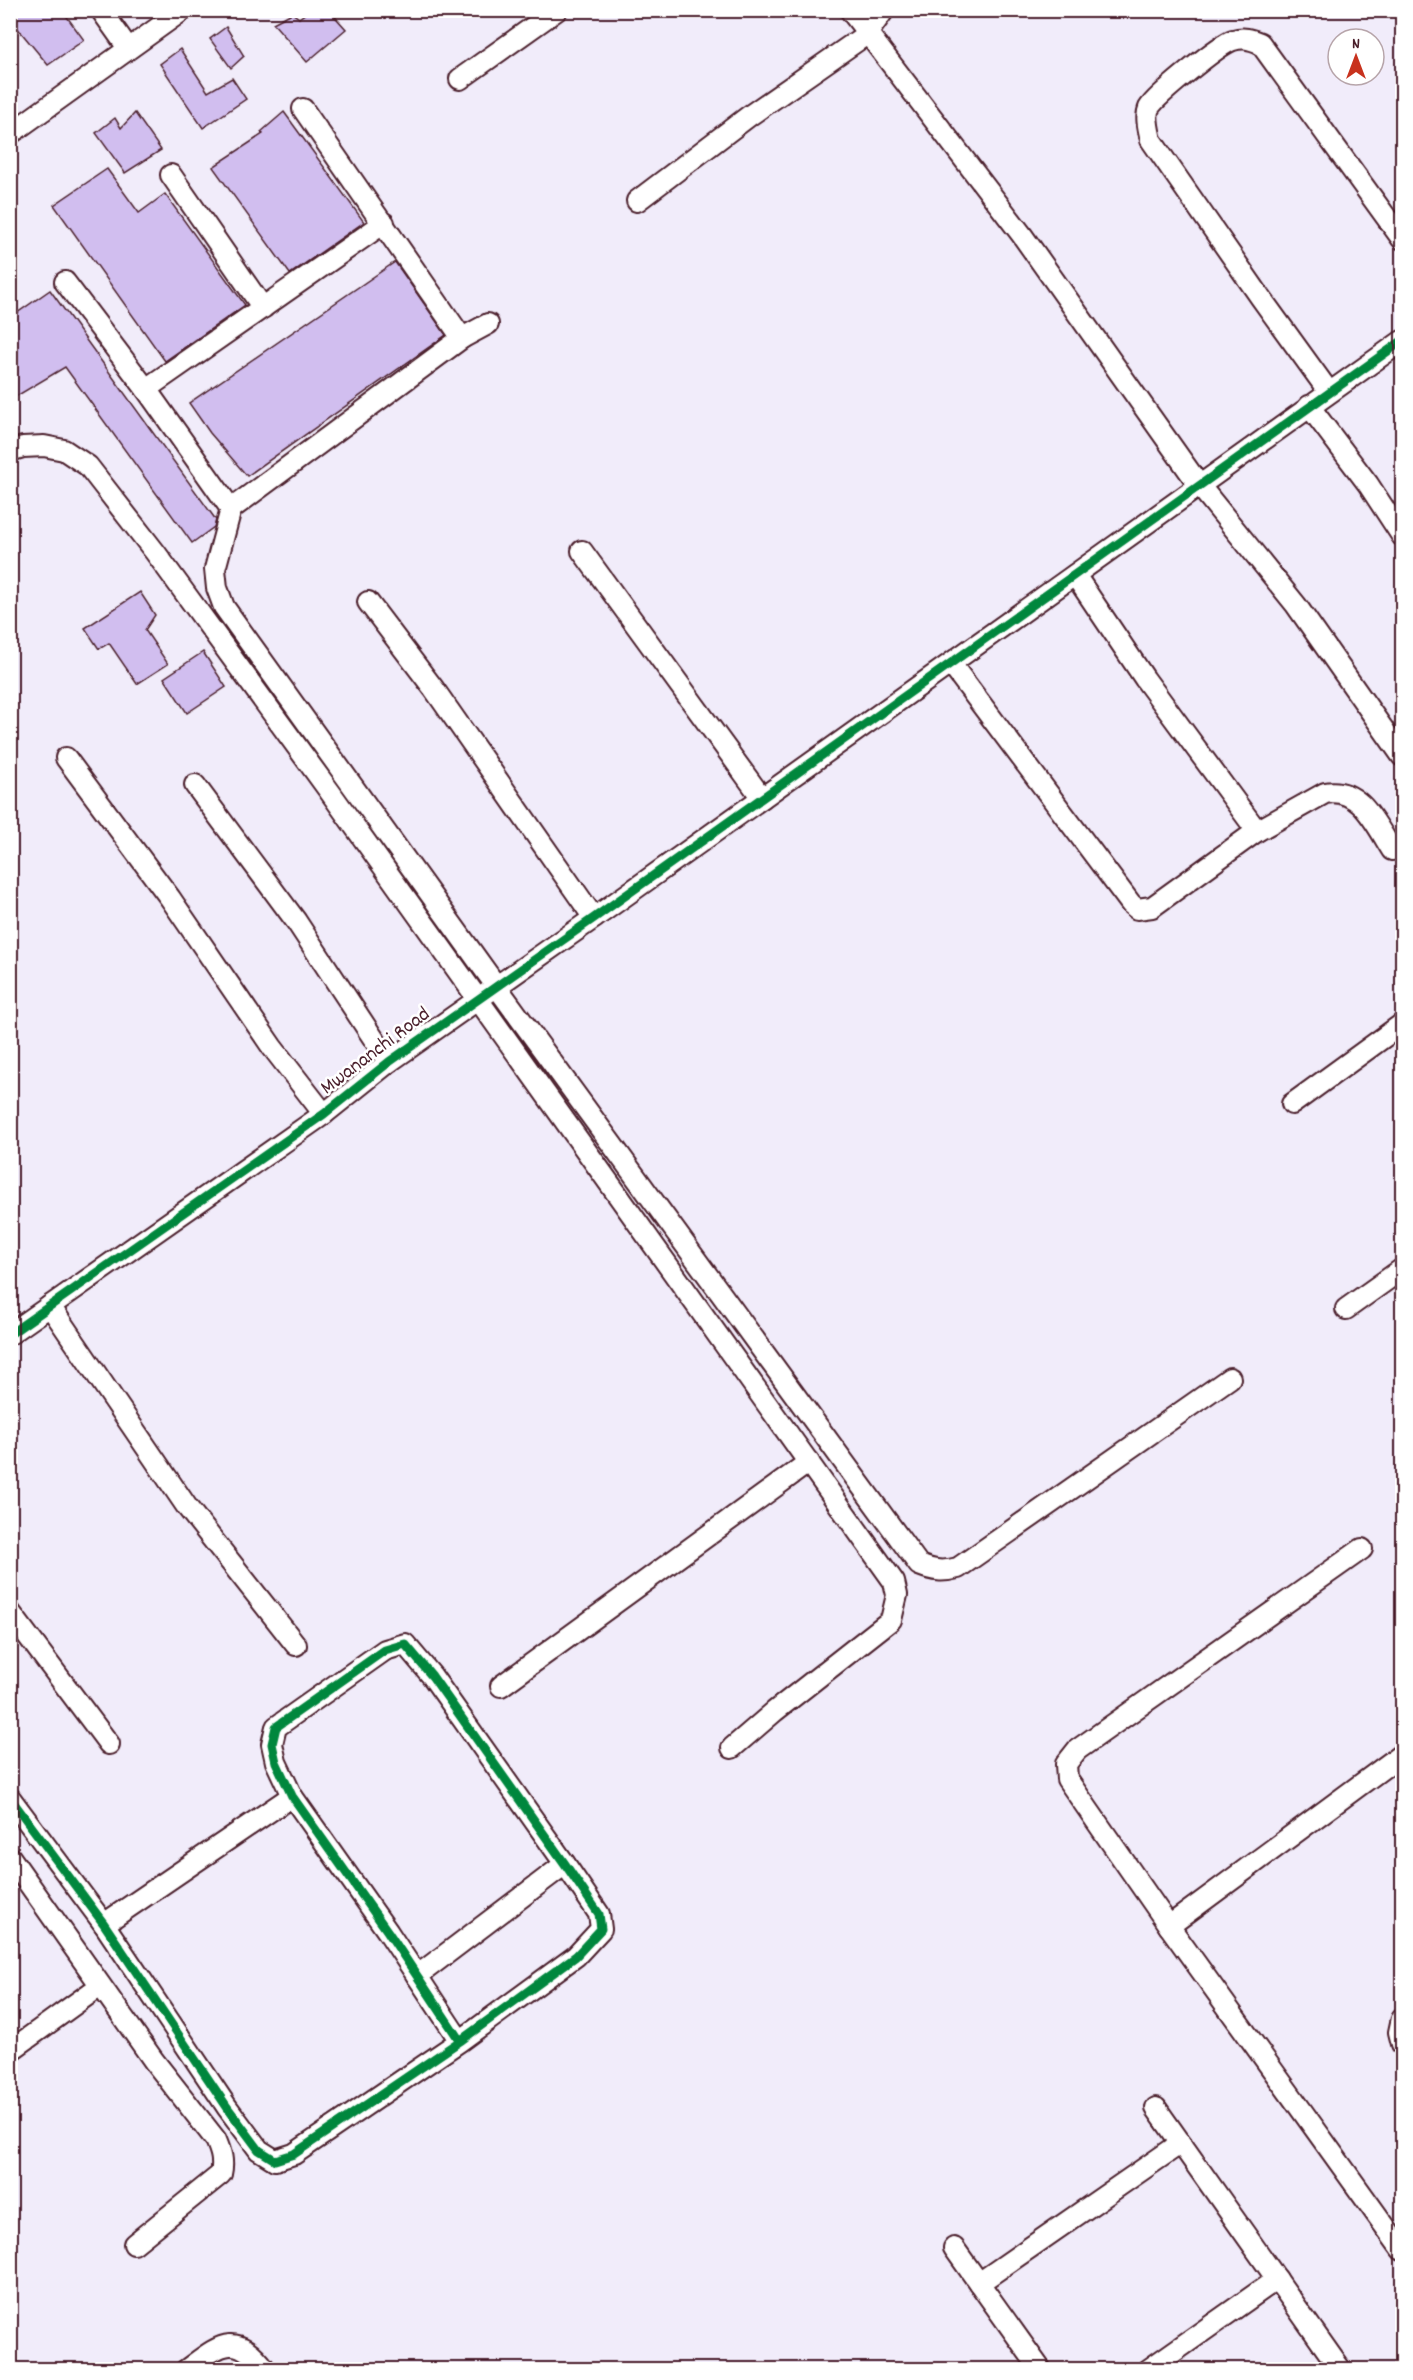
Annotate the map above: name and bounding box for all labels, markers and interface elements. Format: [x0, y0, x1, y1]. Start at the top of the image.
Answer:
north arrow [1326, 27, 1386, 87]
text: N [1352, 33, 1360, 56]
street label: Mwananchi Road [315, 1001, 437, 1103]

